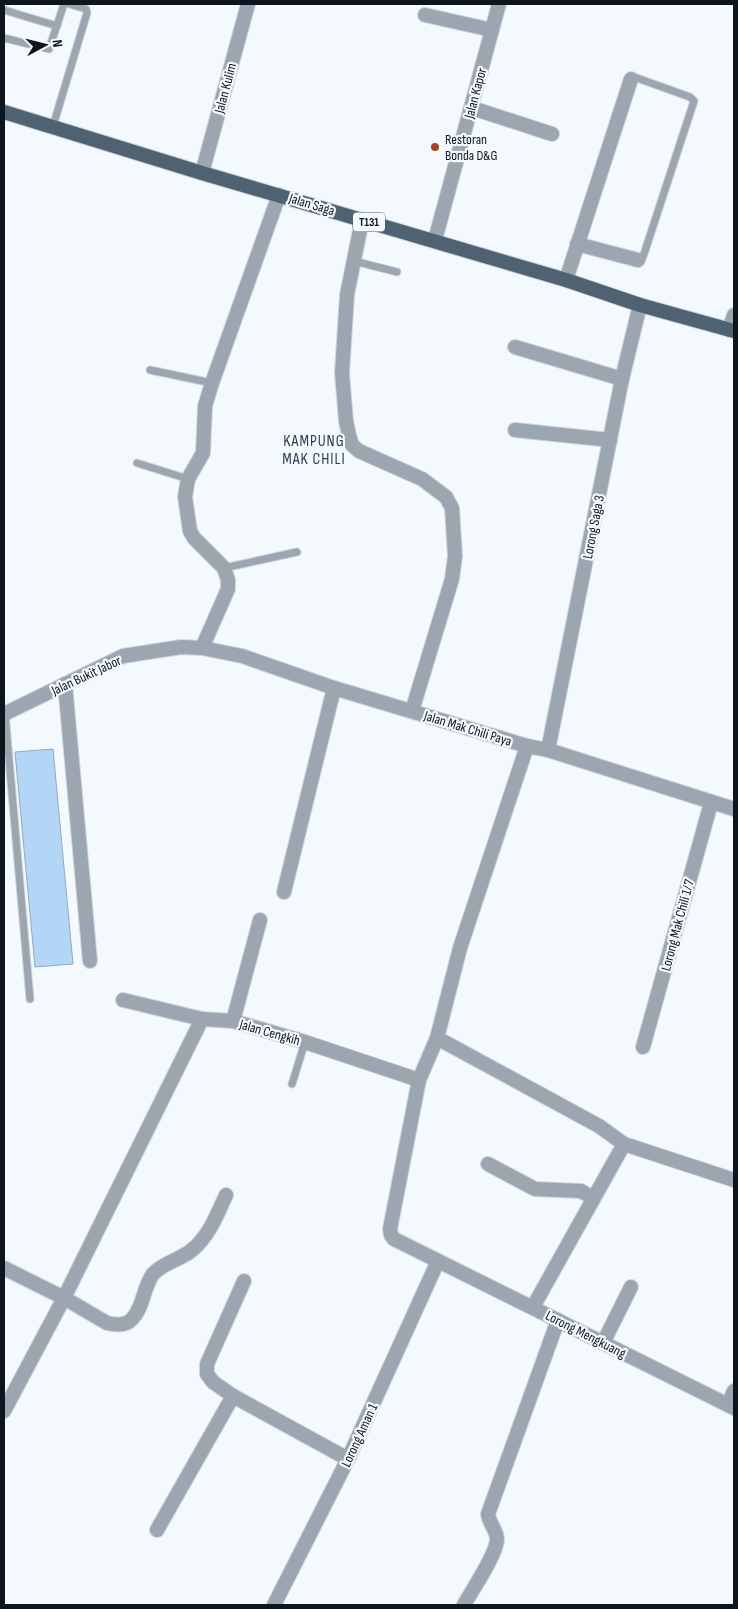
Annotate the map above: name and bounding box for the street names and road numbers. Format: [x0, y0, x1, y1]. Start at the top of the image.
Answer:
street label: Jalan Kulim [210, 61, 240, 116]
street label: Jalan Kapor [460, 66, 490, 121]
street label: Jalan Saga [286, 189, 337, 219]
road number: T131 [353, 212, 385, 232]
street label: Lorong Saga 3 [579, 494, 608, 560]
street label: Jalan Bukit Jabor [48, 652, 124, 699]
street label: Jalan Mak Chili Paya [421, 707, 514, 750]
street label: Lorong Mak Chili 1/7 [657, 877, 698, 973]
street label: Jalan Cengkih [237, 1015, 302, 1049]
street label: Lorong Mengkuang [543, 1307, 629, 1362]
street label: Lorong Aman 1 [337, 1401, 382, 1470]

